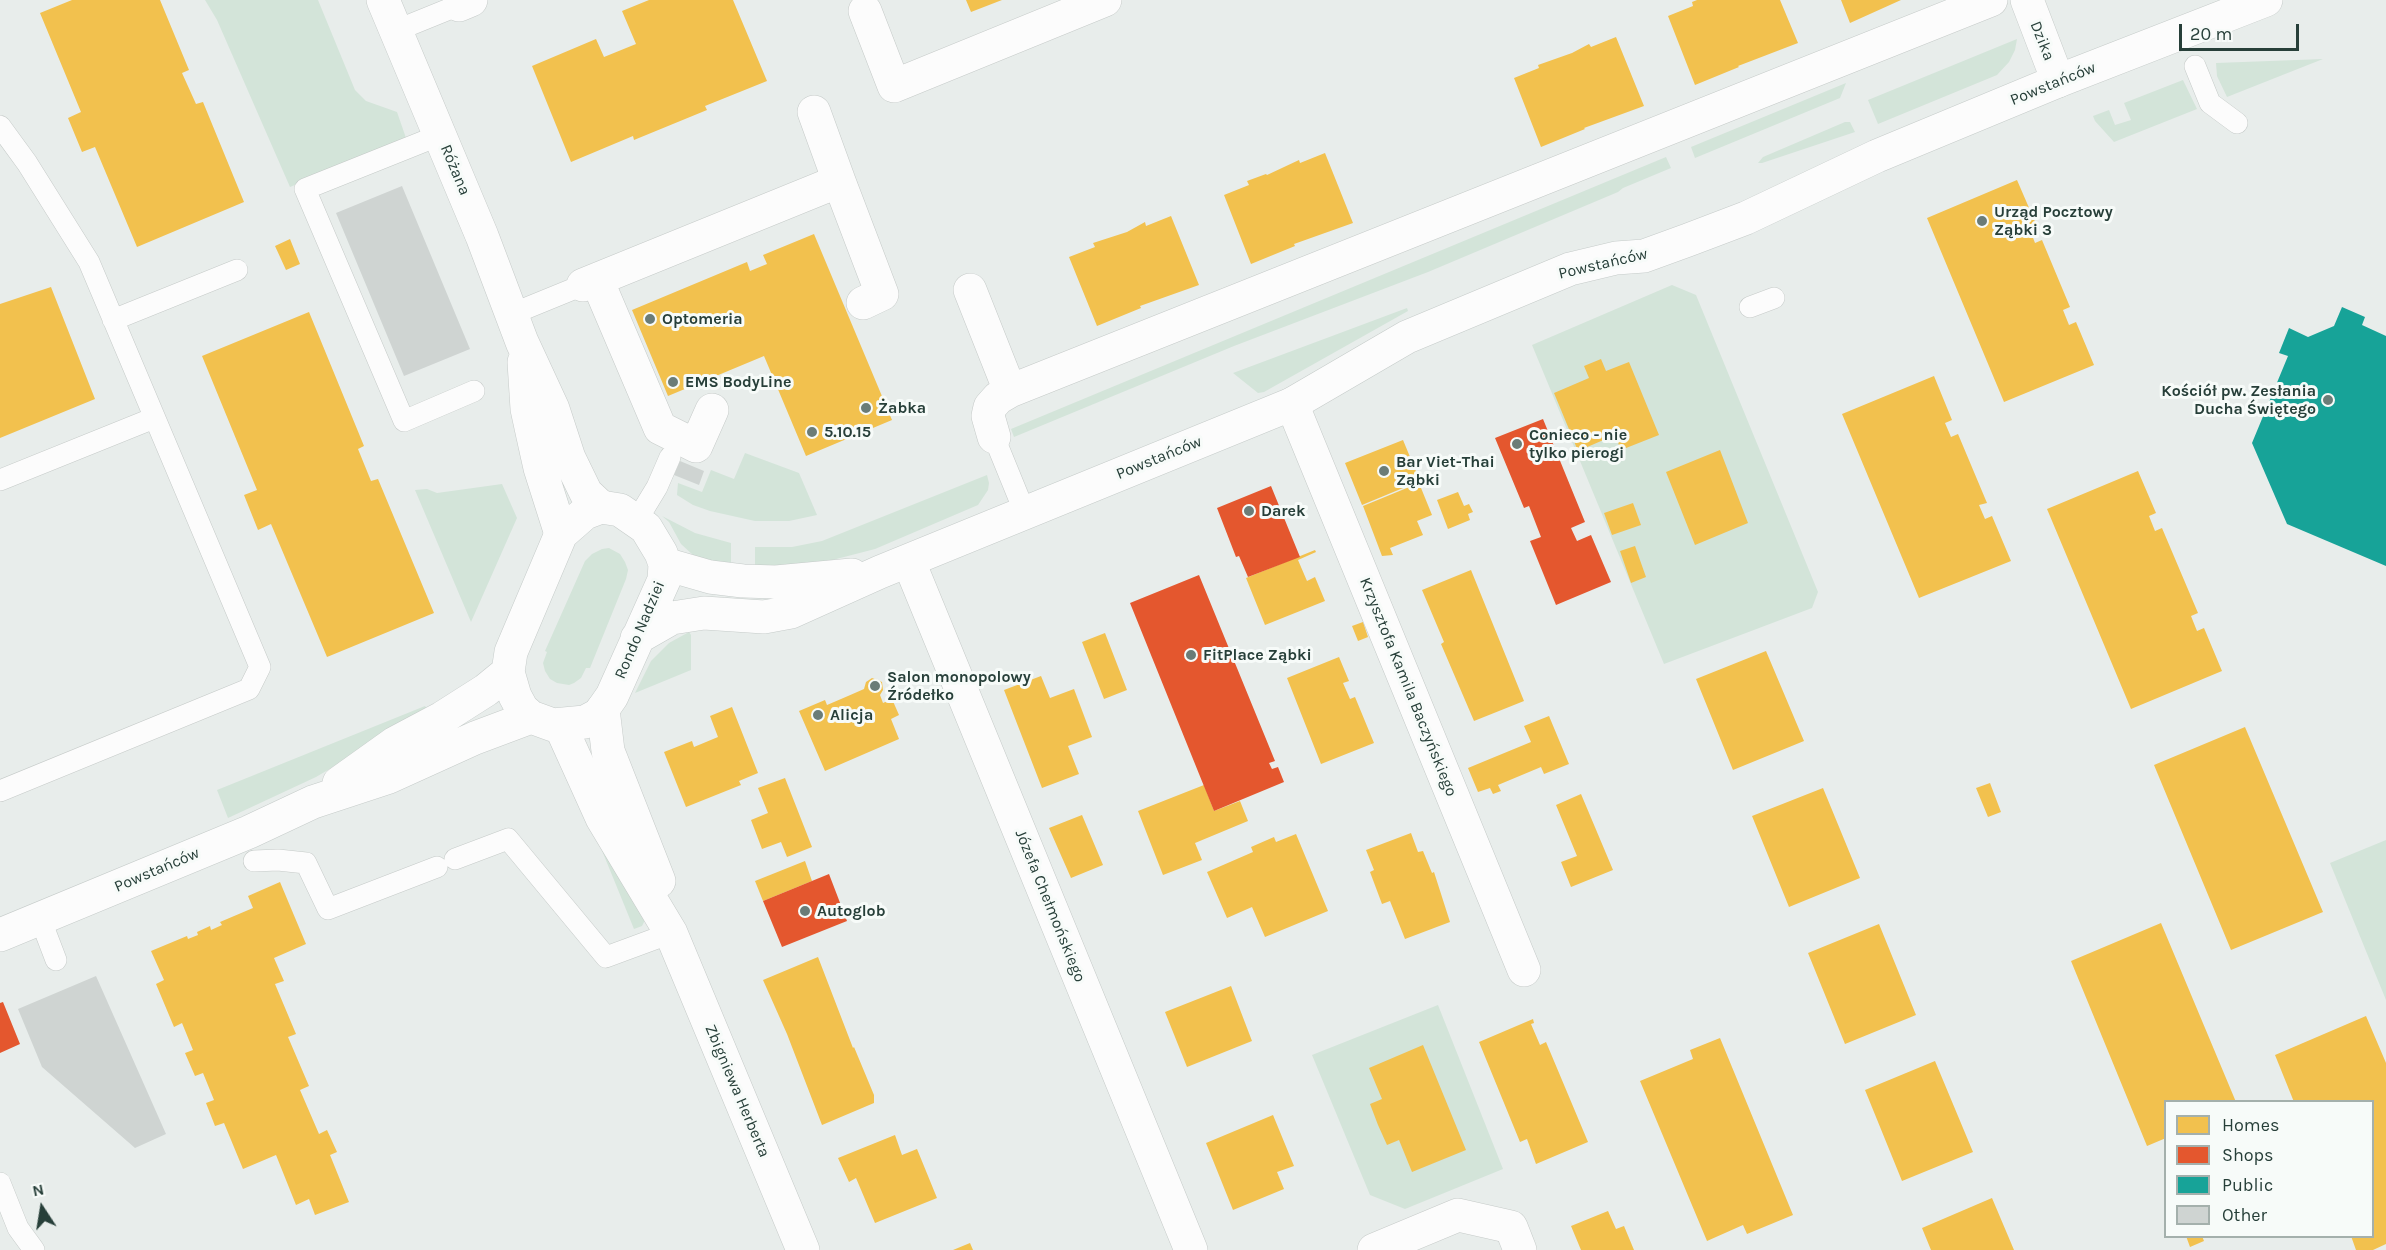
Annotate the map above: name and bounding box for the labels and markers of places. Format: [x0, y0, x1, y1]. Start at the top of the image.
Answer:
place label: Urząd Pocztowy Ząbki 3 [1994, 202, 2113, 240]
marker: Urząd Pocztowy Ząbki 3 [1975, 214, 1989, 228]
place label: Optomeria [662, 309, 743, 329]
marker: Optomeria [643, 312, 657, 326]
place label: EMS BodyLine [685, 372, 792, 392]
marker: EMS BodyLine [666, 375, 680, 389]
place label: Kościół pw. Zesłania Ducha Świętego [2161, 381, 2316, 419]
marker: Kościół pw. Zesłania Ducha Świętego [2321, 393, 2335, 407]
place label: Żabka [878, 398, 926, 418]
marker: Żabka [859, 401, 873, 415]
place label: 5.10.15 [824, 422, 871, 442]
marker: 5.10.15 [805, 425, 819, 439]
place label: Conieco - nie tylko pierogi [1529, 425, 1627, 463]
marker: Conieco - nie tylko pierogi [1510, 437, 1524, 451]
place label: Bar Viet-Thai Ząbki [1396, 452, 1495, 490]
marker: Bar Viet-Thai Ząbki [1377, 464, 1391, 478]
place label: Darek [1261, 501, 1306, 521]
marker: Darek [1242, 504, 1256, 518]
place label: FitPlace Ząbki [1203, 645, 1312, 665]
marker: FitPlace Ząbki [1184, 648, 1198, 662]
place label: Salon monopolowy Źródełko [887, 667, 1031, 705]
marker: Salon monopolowy Źródełko [868, 679, 882, 693]
place label: Alicja [830, 705, 873, 725]
marker: Alicja [811, 708, 825, 722]
place label: Autoglob [817, 901, 885, 921]
marker: Autoglob [798, 904, 812, 918]

